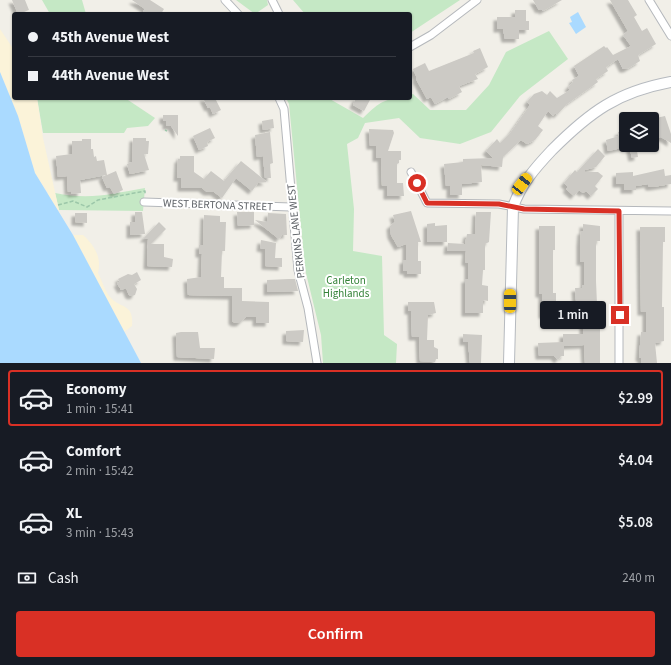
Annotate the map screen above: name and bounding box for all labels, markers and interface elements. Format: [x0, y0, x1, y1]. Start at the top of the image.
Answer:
text: 45th Avenue West [52, 27, 169, 48]
text: 44th Avenue West [52, 65, 169, 86]
map controls [619, 112, 659, 152]
button: layers [619, 112, 659, 152]
car [510, 171, 534, 197]
route start [408, 174, 426, 192]
street label: PERKINS LANE WEST [284, 183, 308, 279]
street label: WEST BERTONA STREET [163, 196, 273, 214]
park label: Carleton Highlands [323, 273, 370, 301]
car [504, 289, 516, 313]
callout: 1 min [540, 301, 606, 329]
text: 1 min [558, 306, 588, 324]
route end [611, 306, 629, 324]
text: Economy [66, 379, 127, 400]
icon: car [18, 380, 54, 416]
text: $2.99 [618, 388, 653, 409]
text: 1 min · 15:41 [66, 400, 134, 418]
text: Comfort [66, 441, 121, 462]
icon: car [18, 442, 54, 478]
text: $4.04 [618, 450, 653, 471]
text: 2 min · 15:42 [66, 462, 134, 480]
text: XL [66, 503, 82, 524]
icon: car [18, 504, 54, 540]
text: $5.08 [618, 512, 653, 533]
text: 3 min · 15:43 [66, 524, 134, 542]
icon: cash [16, 567, 38, 589]
text: Cash [48, 568, 79, 589]
text: 240 m [622, 569, 655, 587]
button: Confirm [16, 611, 655, 657]

